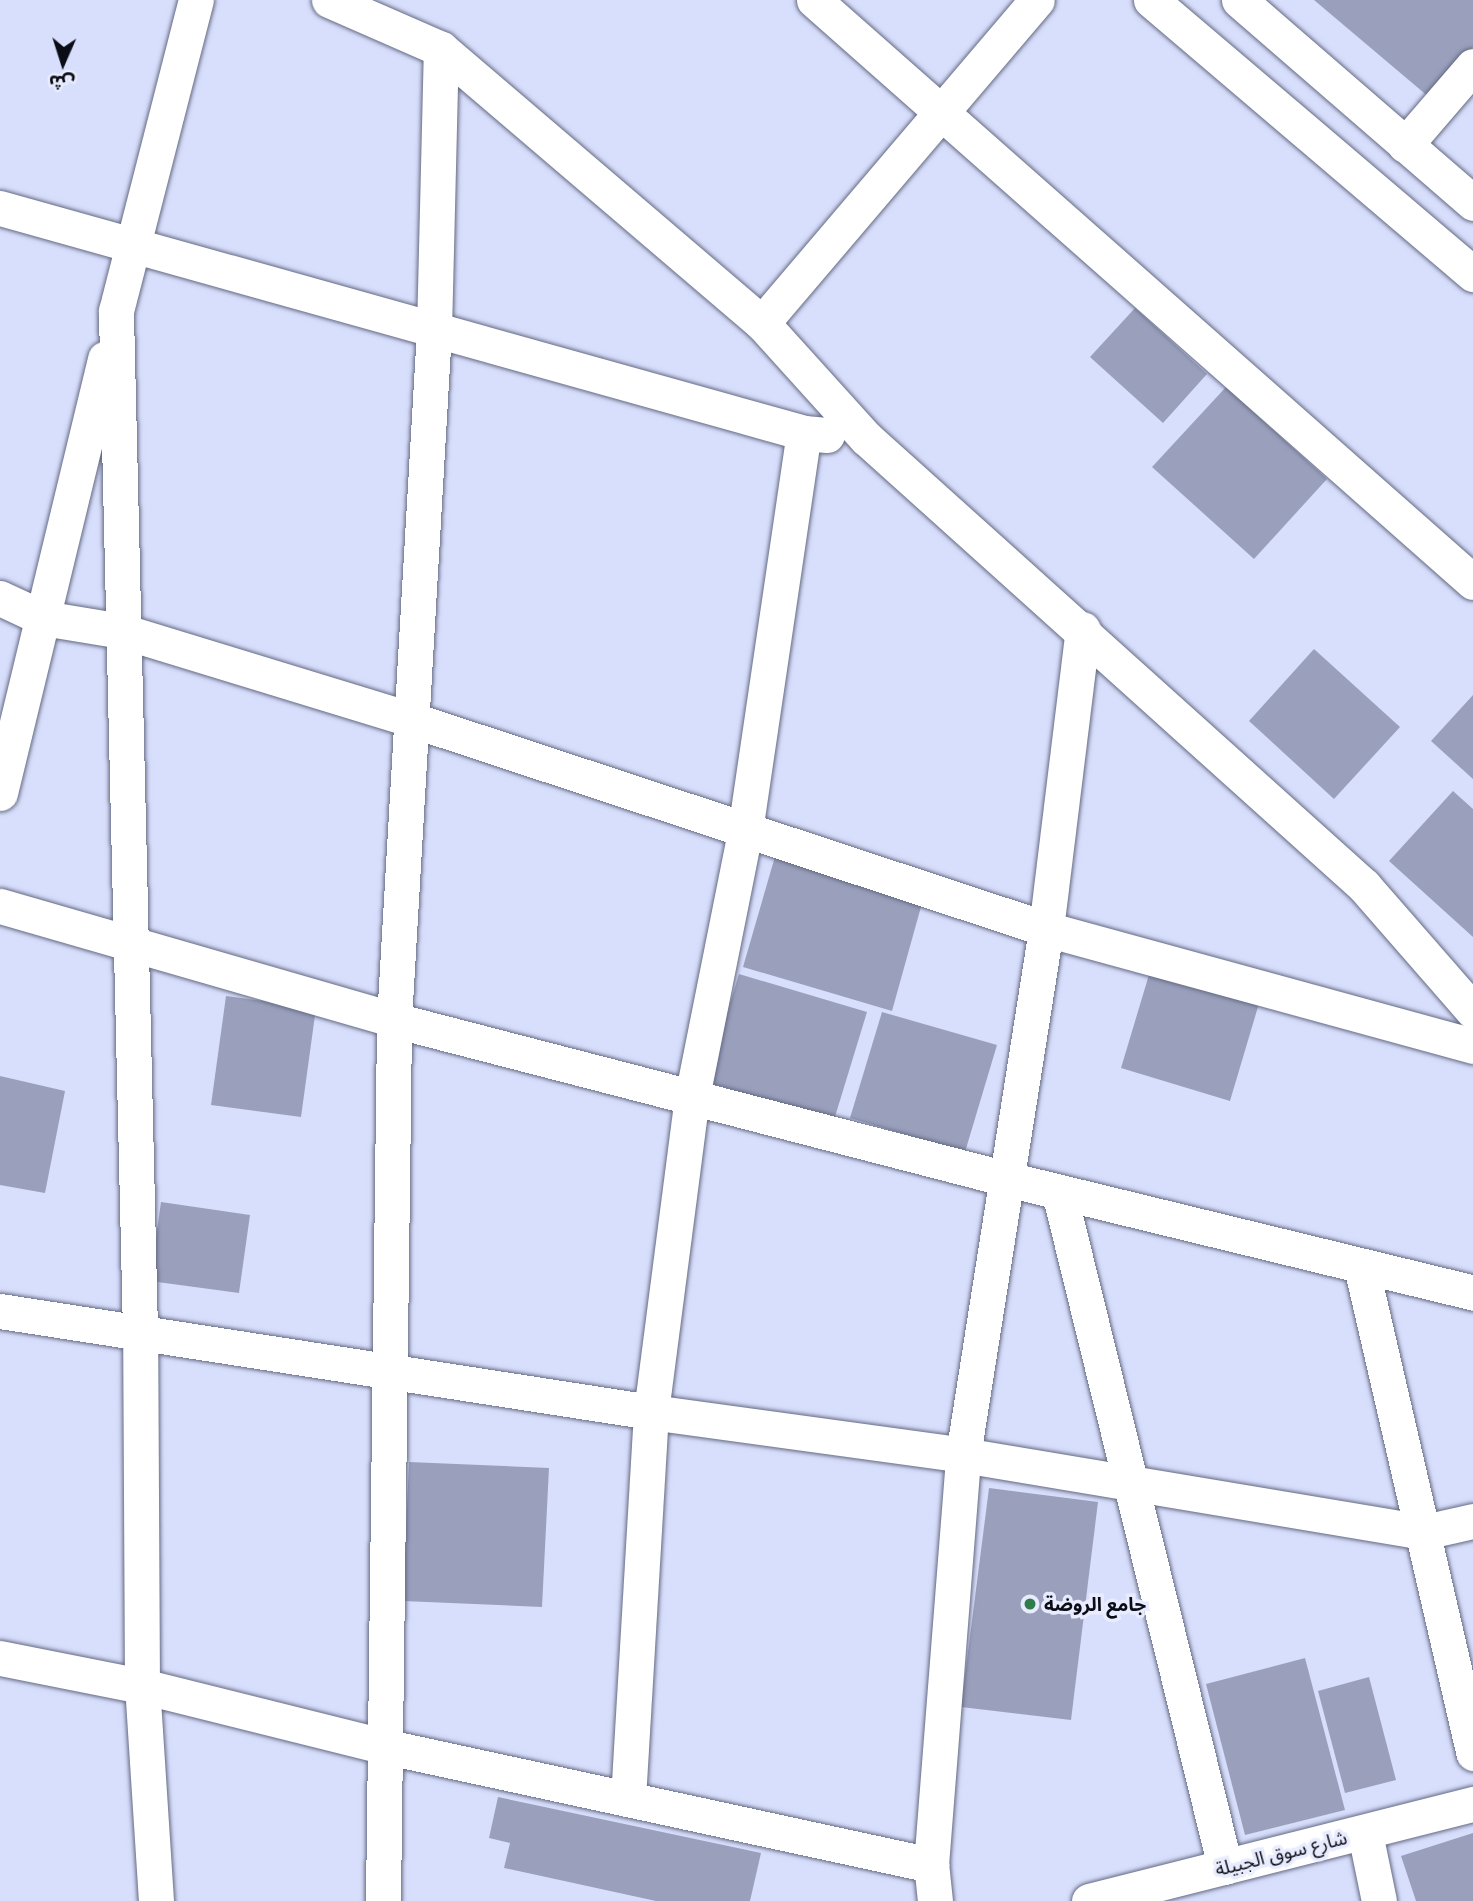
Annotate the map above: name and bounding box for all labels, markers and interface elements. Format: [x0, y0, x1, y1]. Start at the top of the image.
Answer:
north arrow [28, 28, 98, 98]
text: ش [48, 70, 76, 98]
place label: جامع الروضة [1044, 1593, 1146, 1615]
marker: جامع الروضة [1022, 1596, 1038, 1612]
street label: شارع سوق الجبيلة [1213, 1826, 1349, 1880]

